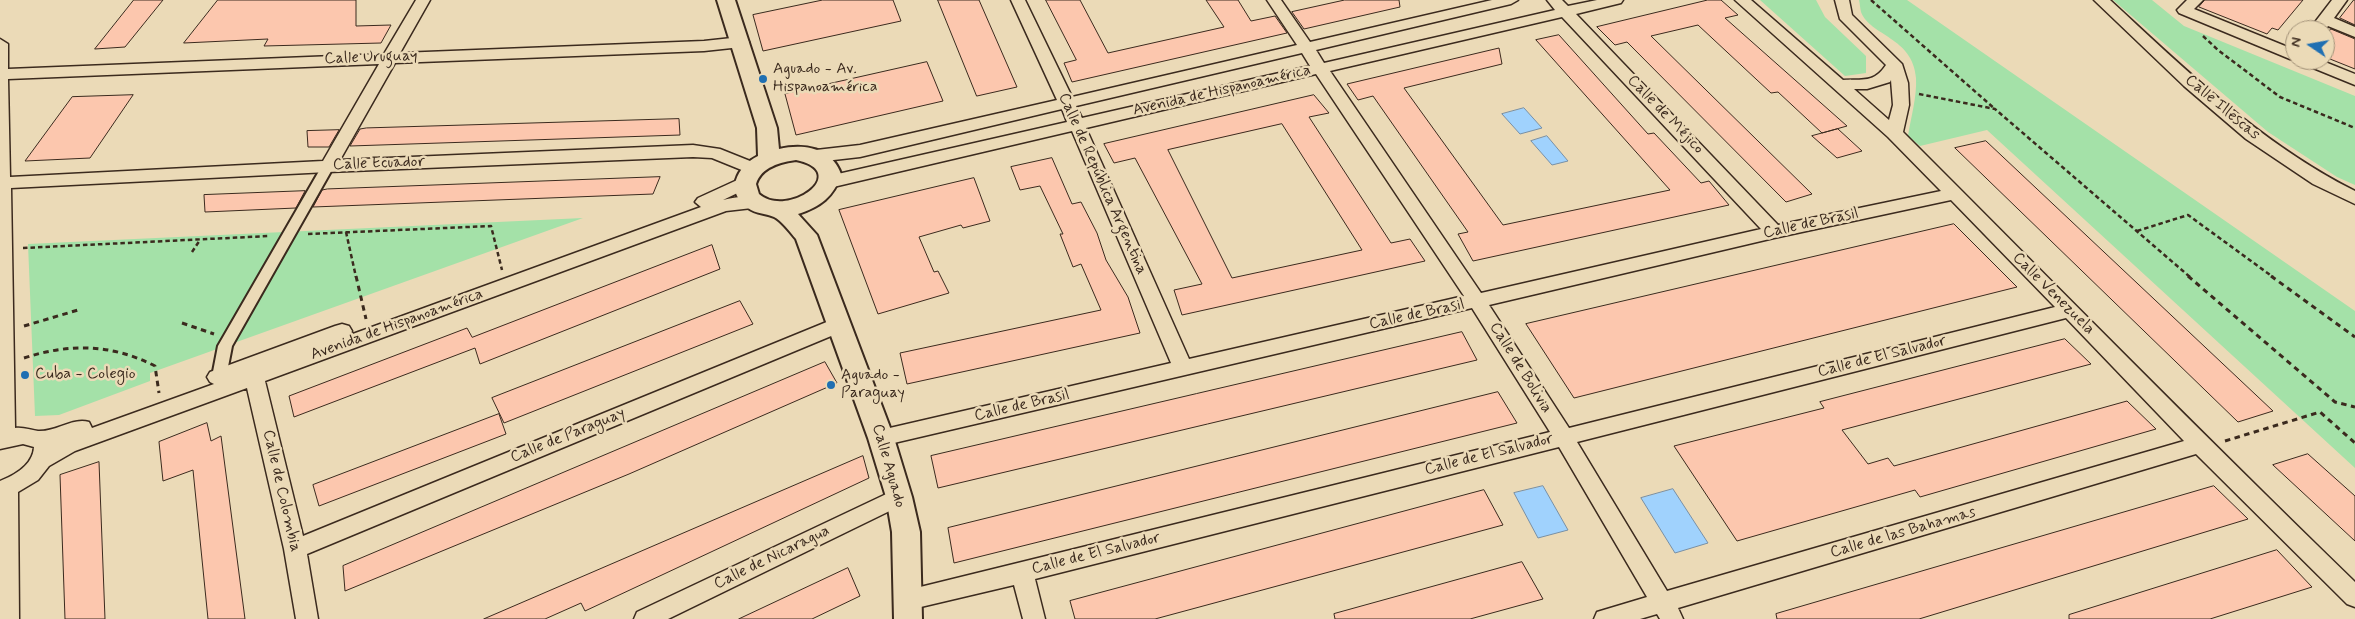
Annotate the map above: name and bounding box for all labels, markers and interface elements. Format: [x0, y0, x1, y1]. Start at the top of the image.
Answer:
north arrow [2285, 20, 2335, 70]
text: N [2287, 36, 2306, 49]
street label: Calle Uruguay [324, 47, 418, 69]
place label: Aguado - Av. Hispanoamérica [773, 60, 878, 98]
street label: Avenida de Hispanoamérica [1131, 61, 1313, 121]
street label: Calle Illescas [2181, 71, 2263, 145]
street label: Calle de Méjico [1623, 72, 1707, 158]
marker: Aguado - Av. Hispanoamérica [757, 73, 769, 85]
street label: Calle de República Argentina [1053, 90, 1151, 278]
street label: Calle Ecuador [333, 153, 425, 175]
street label: Calle de Brasil [1761, 205, 1861, 243]
street label: Calle Venezuela [2008, 249, 2098, 339]
street label: Avenida de Hispanoamérica [308, 285, 486, 365]
street label: Calle de Brasil [1367, 296, 1467, 334]
street label: Calle de Bolivia [1484, 319, 1556, 417]
street label: Calle de El Salvador [1816, 332, 1948, 382]
place label: Cuba - Colegio [35, 365, 136, 385]
place label: Aguado - Paraguay [841, 366, 905, 404]
marker: Cuba - Colegio [19, 369, 31, 381]
marker: Aguado - Paraguay [825, 379, 837, 391]
street label: Calle de Brasil [972, 386, 1072, 426]
street label: Calle de Paraguay [508, 404, 628, 468]
street label: Calle Aguado [867, 422, 909, 510]
street label: Calle de Colombia [258, 428, 304, 554]
street label: Calle de El Salvador [1423, 430, 1555, 480]
street label: Calle de las Bahamas [1828, 503, 1978, 563]
street label: Calle de Nicaragua [711, 522, 833, 594]
street label: Calle de El Salvador [1030, 529, 1162, 579]

